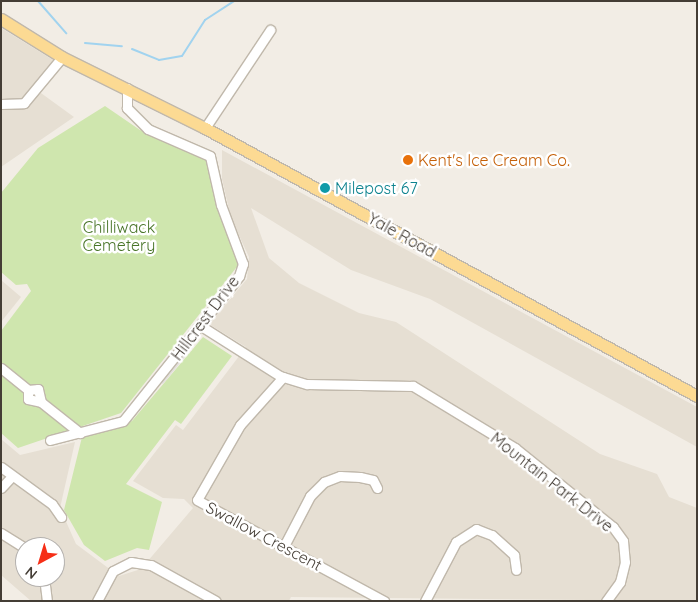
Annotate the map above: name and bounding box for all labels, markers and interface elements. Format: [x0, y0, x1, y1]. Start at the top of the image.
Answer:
place label: Kent's Ice Cream Co. [418, 150, 570, 170]
marker: Kent's Ice Cream Co. [402, 154, 414, 166]
place label: Milepost 67 [335, 178, 418, 198]
marker: Milepost 67 [319, 182, 331, 194]
street label: Yale Road [365, 208, 439, 262]
park label: Chilliwack Cemetery [83, 217, 155, 255]
street label: Hillcrest Drive [167, 272, 243, 364]
street label: Mountain Park Drive [487, 428, 617, 536]
street label: Swallow Crescent [203, 497, 325, 575]
north arrow [15, 537, 65, 587]
text: N [22, 563, 41, 583]

